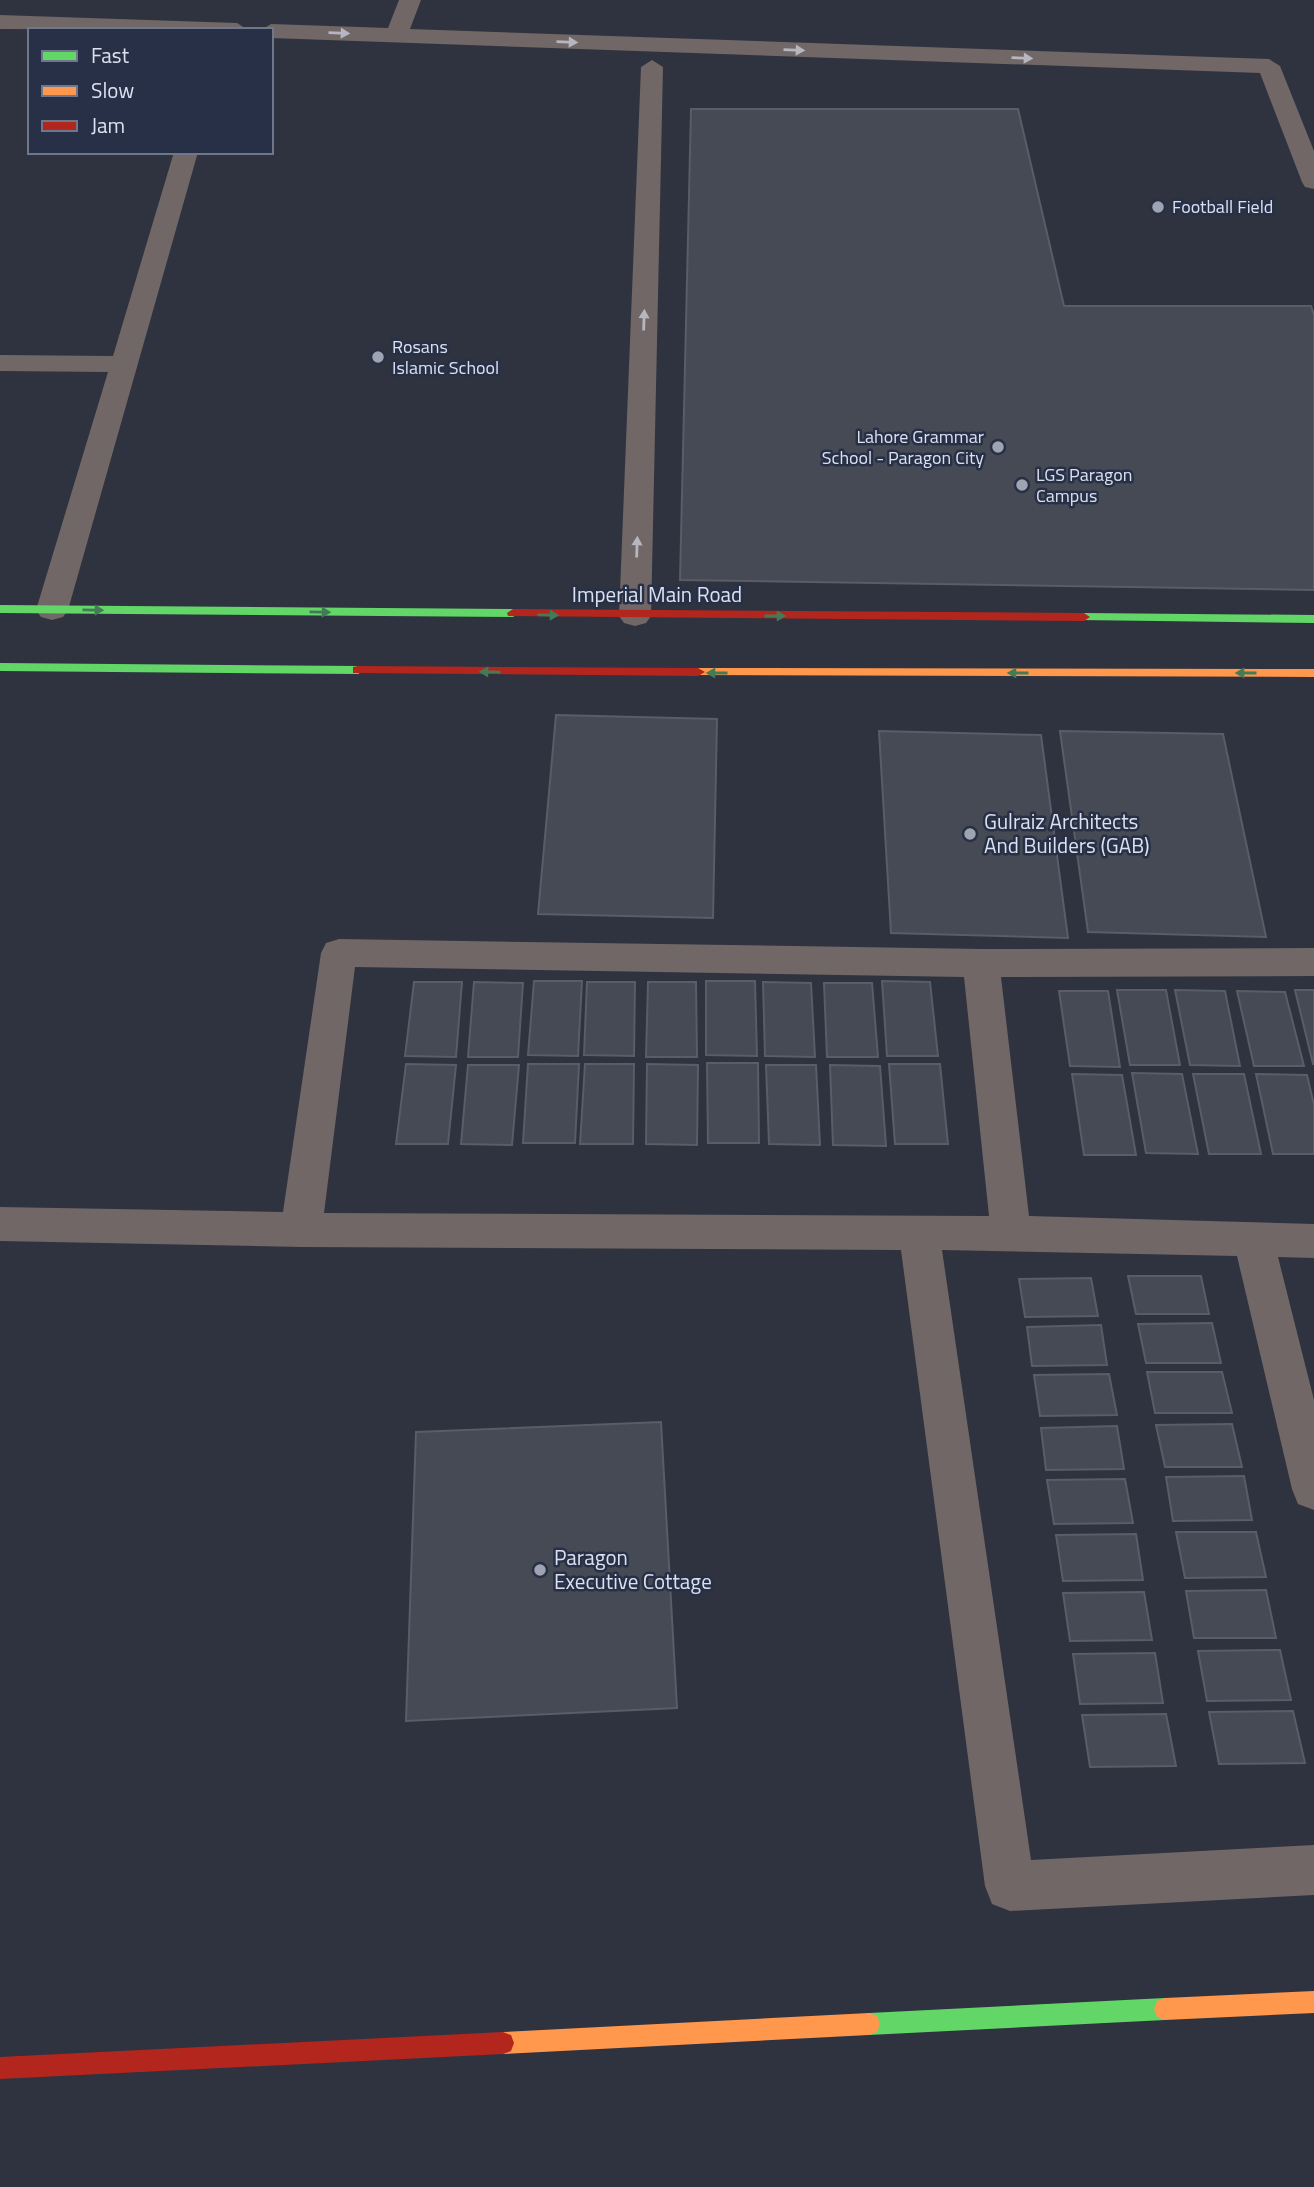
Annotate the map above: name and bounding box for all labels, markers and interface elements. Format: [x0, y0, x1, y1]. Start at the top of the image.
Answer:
legend [28, 28, 273, 154]
one-way arrow [329, 28, 351, 39]
one-way arrow [556, 36, 578, 48]
text: Fast [91, 39, 130, 71]
one-way arrow [783, 45, 805, 56]
one-way arrow [1011, 52, 1033, 64]
text: Slow [91, 74, 134, 106]
text: Jam [91, 109, 125, 141]
place label: Football Field [1172, 193, 1273, 220]
marker: Football Field [1150, 199, 1166, 215]
one-way arrow [639, 309, 650, 331]
place label: Rosans Islamic School [392, 333, 499, 381]
marker: Rosans Islamic School [370, 349, 386, 365]
place label: Lahore Grammar School - Paragon City [822, 423, 984, 471]
marker: Lahore Grammar School - Paragon City [990, 439, 1006, 455]
place label: LGS Paragon Campus [1036, 461, 1132, 509]
marker: LGS Paragon Campus [1014, 477, 1030, 493]
one-way arrow [632, 536, 643, 558]
street label: Imperial Main Road [572, 578, 742, 610]
one-way arrow [82, 604, 104, 616]
one-way arrow [309, 607, 331, 618]
one-way arrow [537, 609, 559, 621]
one-way arrow [764, 610, 786, 622]
one-way arrow [479, 666, 501, 678]
one-way arrow [706, 667, 728, 679]
one-way arrow [1007, 667, 1029, 679]
one-way arrow [1235, 667, 1257, 679]
place label: Gulraiz Architects And Builders (GAB) [984, 805, 1150, 861]
marker: Gulraiz Architects And Builders (GAB) [962, 826, 978, 842]
place label: Paragon Executive Cottage [554, 1541, 712, 1597]
marker: Paragon Executive Cottage [532, 1562, 548, 1578]

